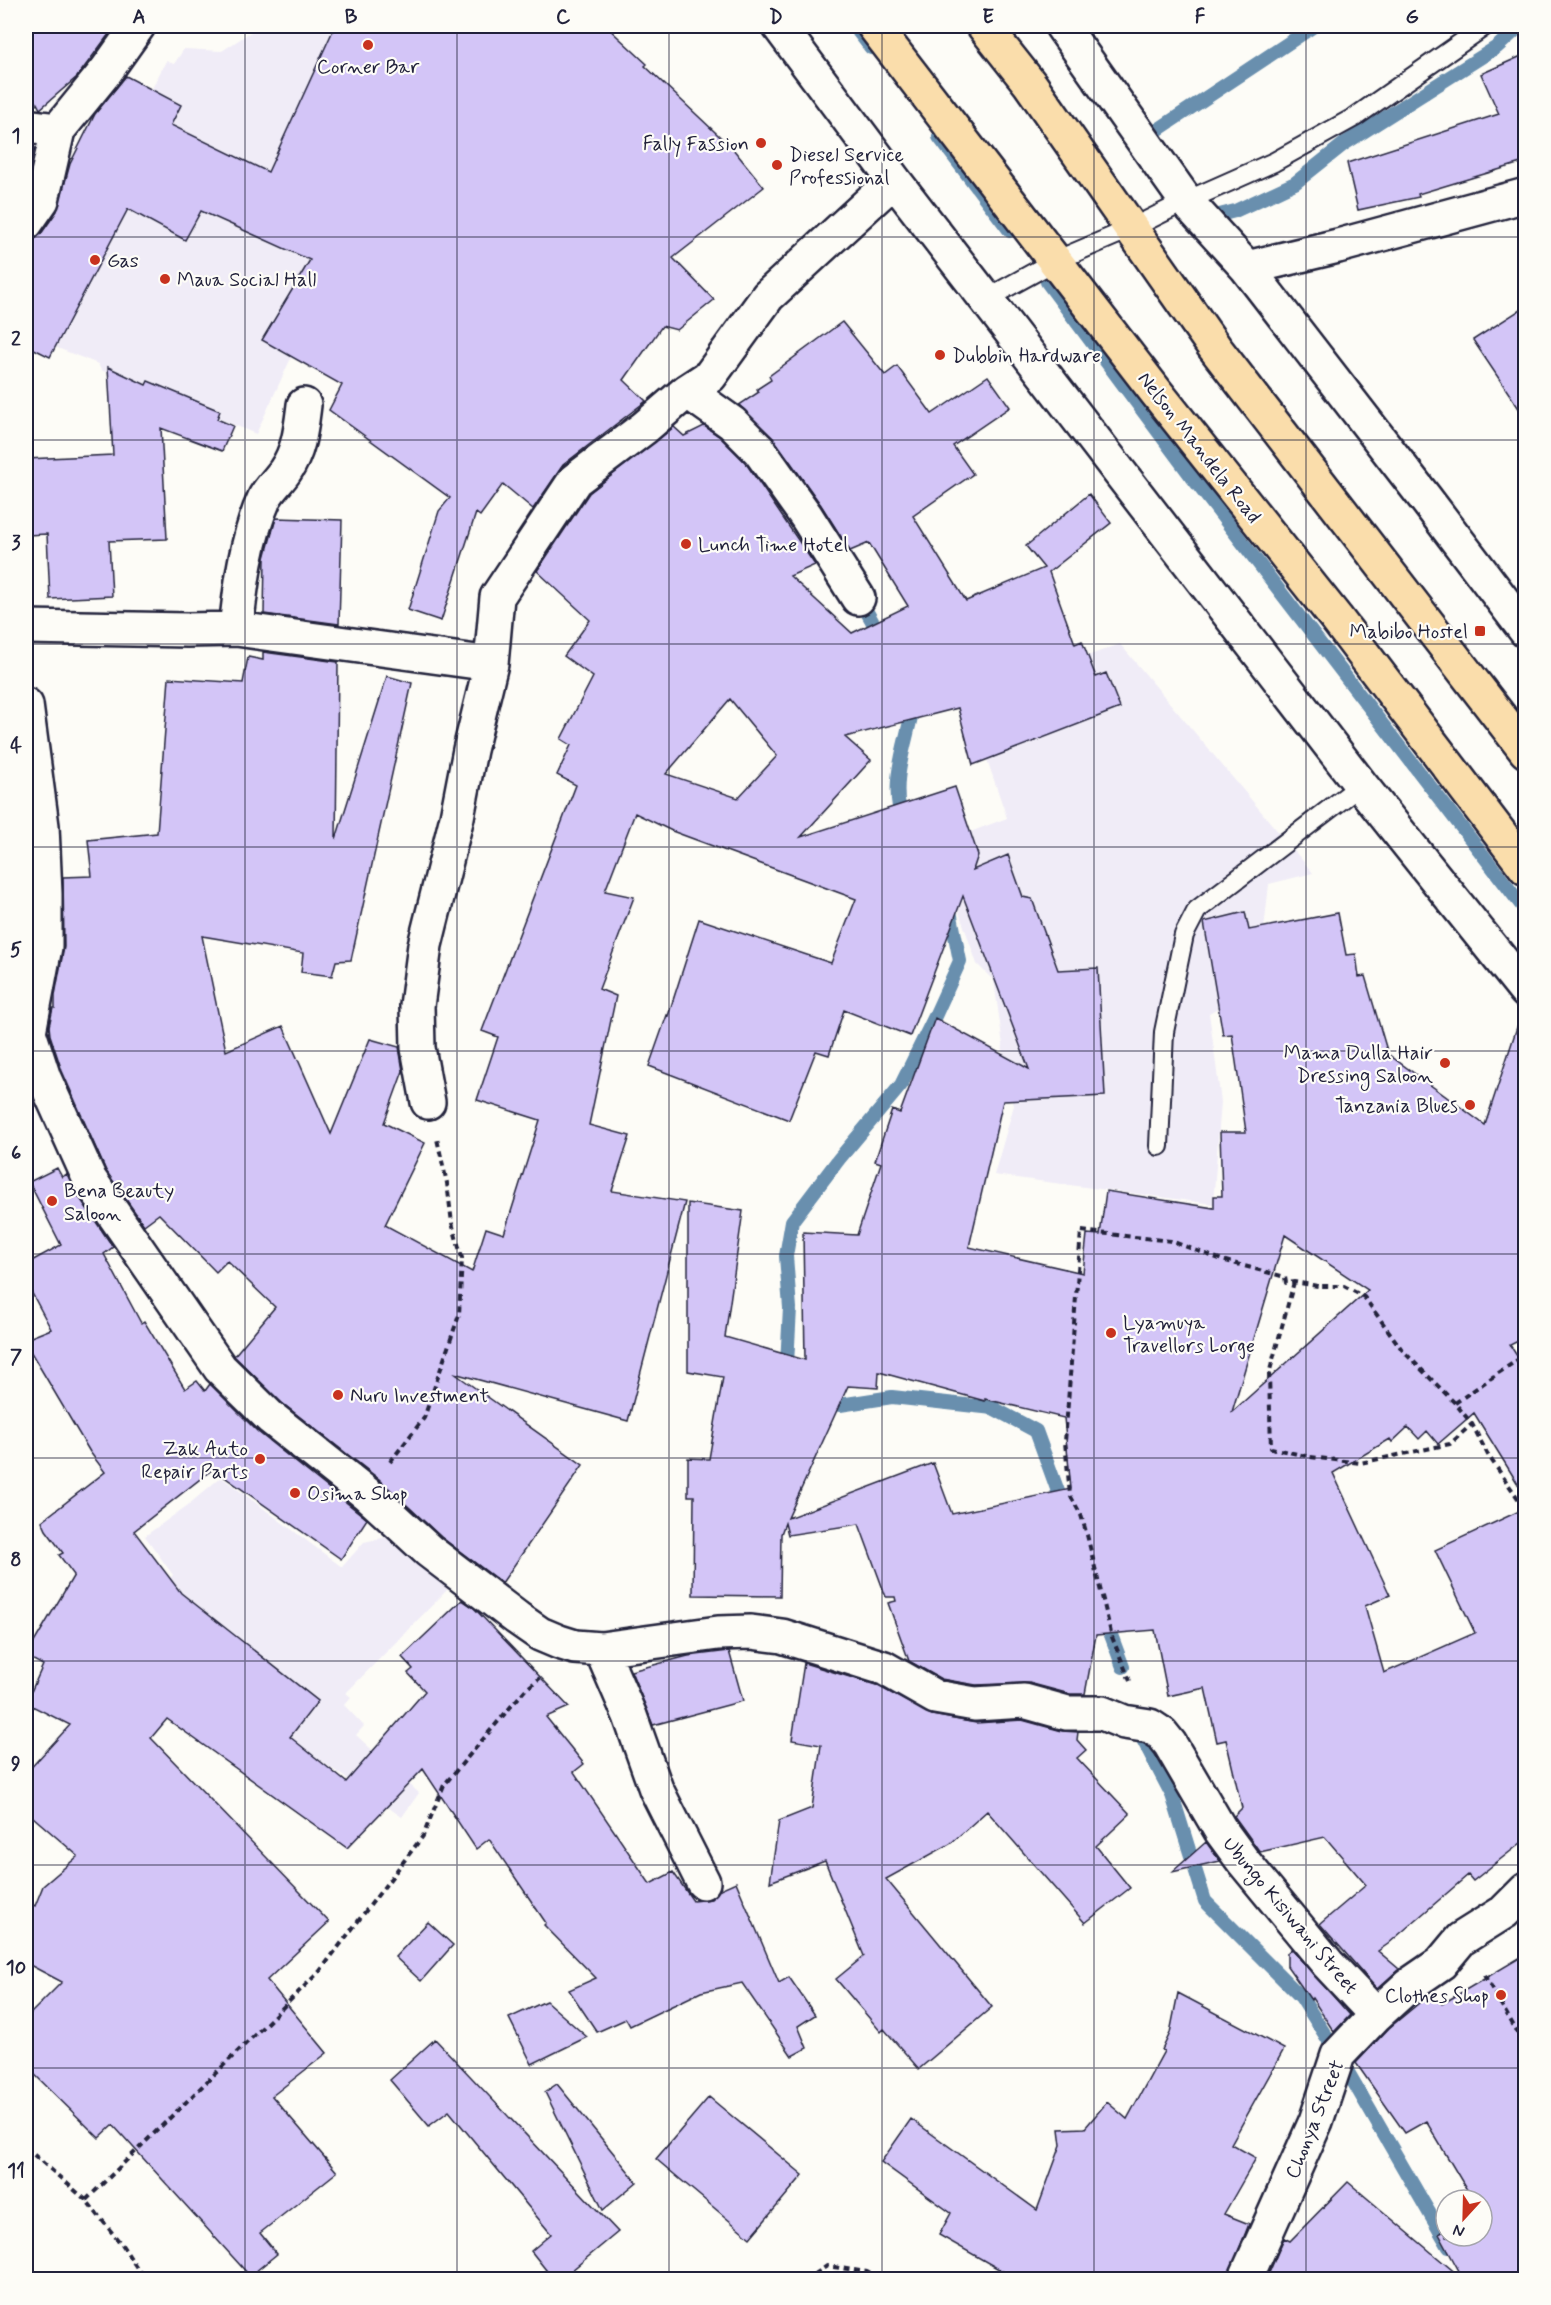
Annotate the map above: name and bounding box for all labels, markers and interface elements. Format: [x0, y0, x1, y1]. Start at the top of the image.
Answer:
text: A [132, 4, 146, 31]
text: B [345, 4, 358, 31]
text: C [556, 4, 571, 31]
text: D [769, 4, 783, 31]
text: E [982, 4, 994, 31]
text: F [1195, 4, 1206, 31]
text: G [1405, 4, 1419, 31]
marker: Corner Bar [361, 38, 375, 52]
place label: Corner Bar [317, 54, 420, 81]
text: 1 [12, 123, 20, 150]
place label: Fally Fassion [643, 131, 749, 158]
marker: Fally Fassion [754, 136, 768, 150]
place label: Diesel Service Professional [789, 142, 904, 192]
marker: Diesel Service Professional [770, 158, 784, 172]
place label: Gas [107, 248, 139, 275]
marker: Gas [88, 253, 102, 267]
place label: Maua Social Hall [177, 267, 316, 294]
marker: Maua Social Hall [158, 272, 172, 286]
text: 2 [11, 326, 21, 353]
place label: Dubbin Hardware [952, 343, 1101, 370]
marker: Dubbin Hardware [933, 348, 947, 362]
street label: Nelson Mandela Road [1131, 366, 1267, 529]
text: 3 [11, 530, 21, 557]
place label: Lunch Time Hotel [698, 532, 848, 559]
marker: Lunch Time Hotel [679, 537, 693, 551]
place label: Mabibo Hostel [1350, 619, 1468, 646]
marker: Mabibo Hostel [1473, 624, 1487, 638]
text: 4 [10, 733, 22, 760]
text: 5 [10, 937, 22, 964]
place label: Mama Dulla Hair Dressing Saloon [1284, 1040, 1433, 1091]
marker: Mama Dulla Hair Dressing Saloon [1438, 1056, 1452, 1070]
place label: Tanzania Blues [1335, 1093, 1458, 1120]
marker: Tanzania Blues [1463, 1098, 1477, 1112]
text: 6 [11, 1140, 21, 1167]
place label: Bena Beauty Saloon [64, 1178, 174, 1228]
marker: Bena Beauty Saloon [45, 1194, 59, 1208]
place label: Lyamuya Travellors Lorge [1123, 1310, 1255, 1360]
marker: Lyamuya Travellors Lorge [1104, 1326, 1118, 1340]
text: 7 [10, 1344, 22, 1371]
place label: Nuru Investment [350, 1383, 489, 1410]
marker: Nuru Investment [331, 1388, 345, 1402]
place label: Zak Auto Repair Parts [141, 1436, 248, 1486]
marker: Zak Auto Repair Parts [253, 1452, 267, 1466]
place label: Osima Shop [307, 1481, 408, 1508]
marker: Osima Shop [288, 1486, 302, 1500]
text: 8 [10, 1547, 22, 1574]
text: 9 [11, 1751, 21, 1778]
street label: Ubungo Kisiwani Street [1215, 1831, 1364, 2001]
text: 10 [6, 1955, 26, 1982]
place label: Clothes Shop [1385, 1983, 1489, 2010]
marker: Clothes Shop [1494, 1988, 1508, 2002]
street label: Chonya Street [1279, 2056, 1352, 2183]
text: 11 [7, 2158, 25, 2185]
north arrow [1434, 2188, 1494, 2248]
text: N [1450, 2219, 1468, 2242]

